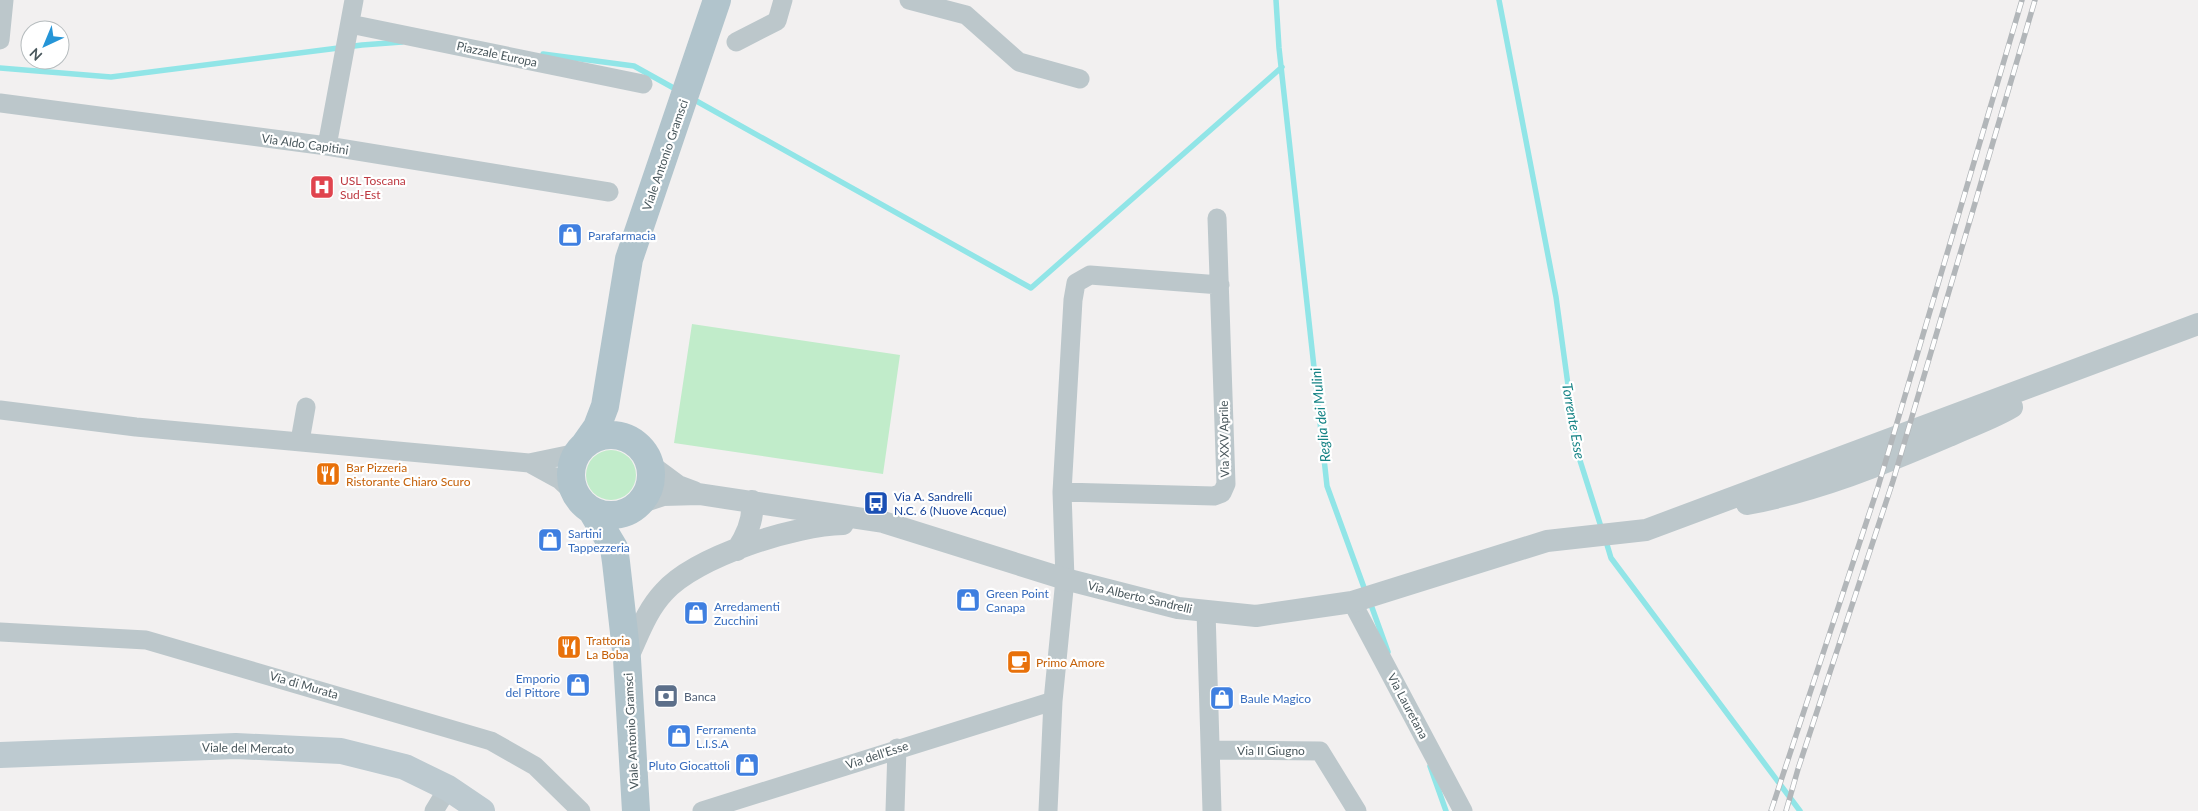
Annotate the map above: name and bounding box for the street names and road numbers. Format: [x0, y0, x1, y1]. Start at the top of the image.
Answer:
street label: Piazzale Europa [455, 38, 539, 70]
street label: Viale Antonio Gramsci [639, 97, 691, 213]
street label: Via Aldo Capitini [261, 130, 350, 158]
street label: Via XXV Aprile [1216, 400, 1232, 478]
street label: Via Alberto Sandrelli [1086, 578, 1194, 616]
street label: Via di Murata [268, 668, 340, 702]
street label: Via Lauretana [1384, 671, 1432, 741]
street label: Viale Antonio Gramsci [620, 672, 642, 790]
street label: Via dell'Esse [844, 738, 910, 772]
street label: Viale del Mercato [202, 740, 294, 756]
street label: Via II Giugno [1237, 743, 1305, 758]

